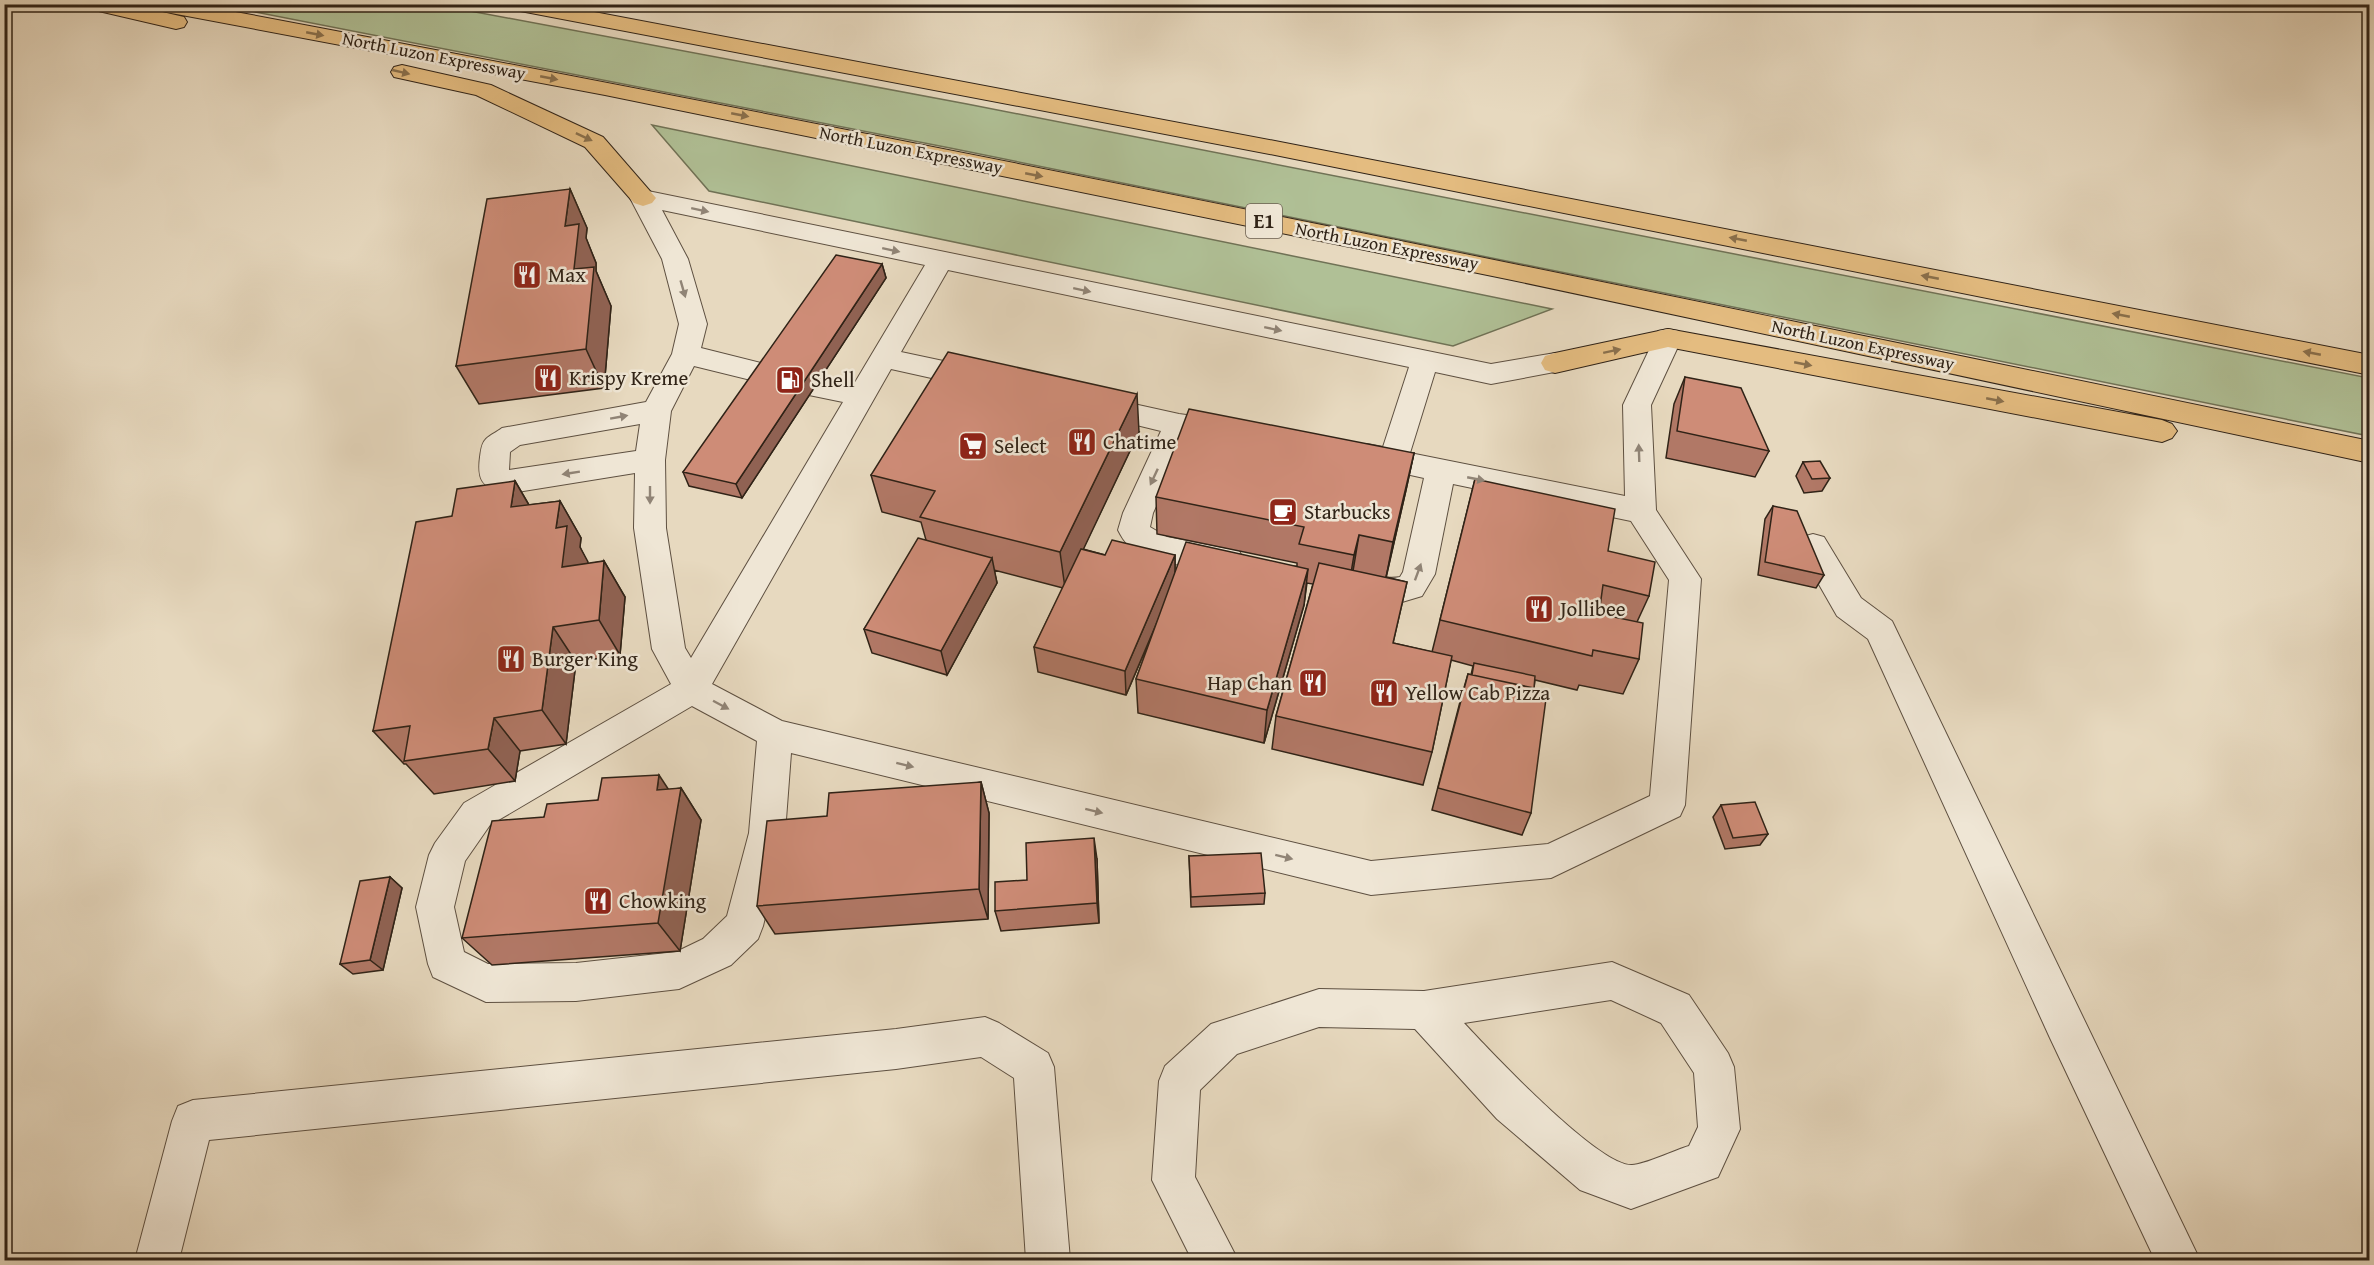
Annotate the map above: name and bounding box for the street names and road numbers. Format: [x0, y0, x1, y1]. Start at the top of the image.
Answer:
street label: North Luzon Expressway [340, 24, 528, 87]
street label: North Luzon Expressway [817, 118, 1005, 181]
road number: E1 [1246, 204, 1282, 238]
street label: North Luzon Expressway [1293, 214, 1481, 277]
street label: North Luzon Expressway [1769, 312, 1957, 377]

